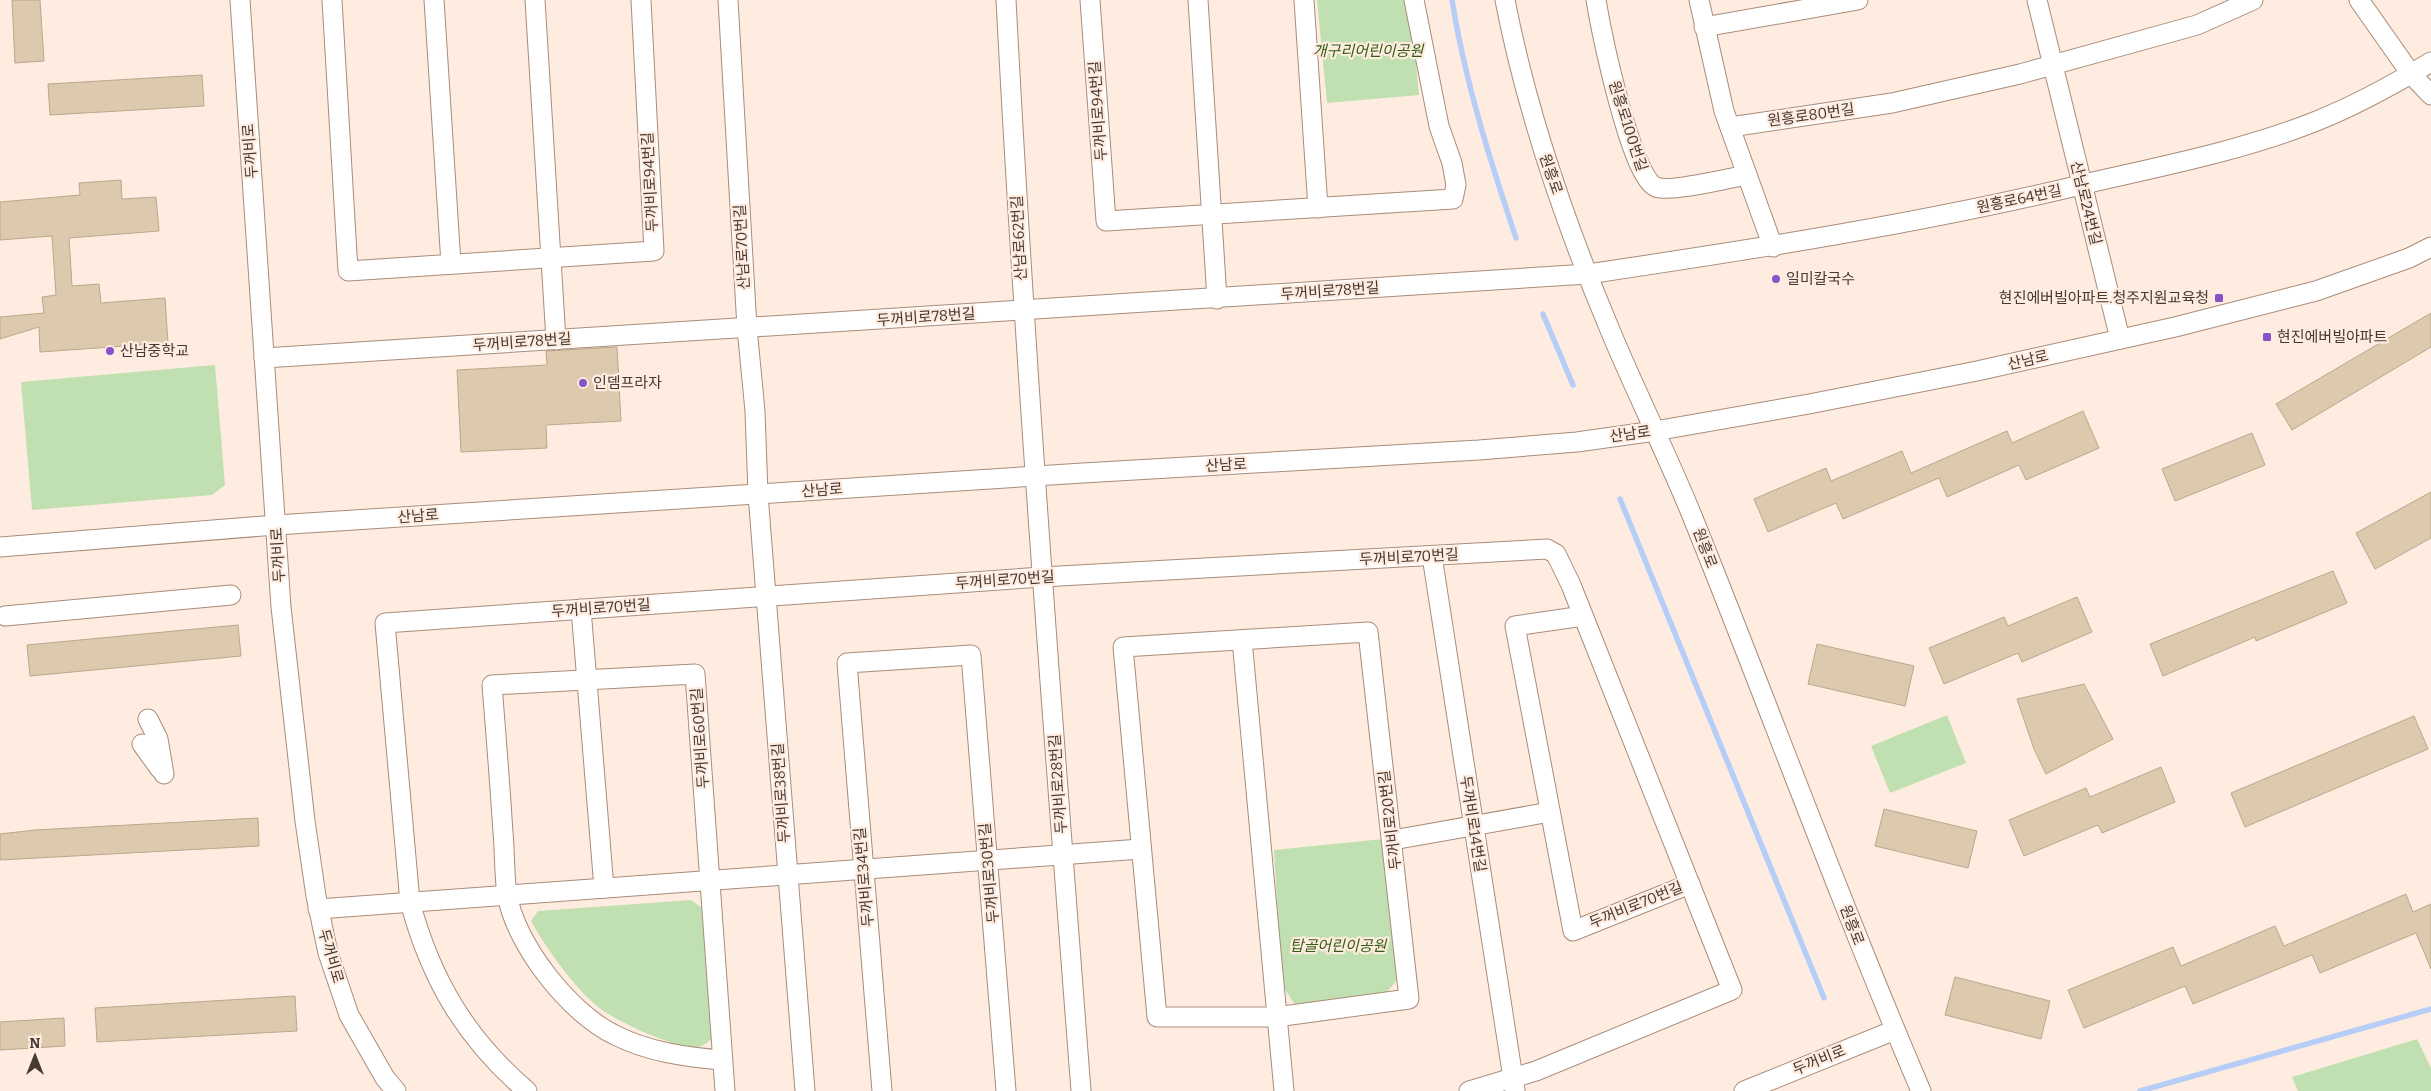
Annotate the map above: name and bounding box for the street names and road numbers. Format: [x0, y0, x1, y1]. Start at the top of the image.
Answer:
street label: 두꺼비로94번길 [1086, 60, 1110, 162]
street label: 원흥로100번길 [1605, 78, 1651, 174]
street label: 원흥로80번길 [1766, 100, 1856, 130]
street label: 두꺼비로 [239, 123, 261, 179]
street label: 두꺼비로94번길 [638, 131, 662, 233]
street label: 원흥로 [1536, 151, 1566, 197]
street label: 산남로24번길 [2067, 159, 2105, 247]
street label: 원흥로64번길 [1975, 181, 2063, 217]
street label: 산남로62번길 [1008, 195, 1030, 281]
street label: 산남로70번길 [731, 204, 753, 290]
street label: 두꺼비로78번길 [1280, 279, 1380, 303]
street label: 두꺼비로78번길 [876, 305, 976, 329]
street label: 두꺼비로78번길 [472, 330, 572, 354]
street label: 산남로 [2006, 347, 2050, 373]
street label: 산남로 [1608, 422, 1652, 446]
street label: 산남로 [1205, 455, 1247, 475]
street label: 산남로 [801, 480, 843, 500]
street label: 산남로 [397, 506, 439, 526]
street label: 원흥로 [1689, 525, 1721, 571]
street label: 두꺼비로 [268, 527, 288, 583]
street label: 두꺼비로70번길 [1359, 545, 1459, 569]
street label: 두꺼비로70번길 [955, 568, 1055, 592]
street label: 두꺼비로70번길 [551, 596, 651, 620]
street label: 두꺼비로60번길 [687, 687, 713, 789]
street label: 두꺼비로28번길 [1046, 734, 1070, 834]
street label: 두꺼비로38번길 [769, 742, 793, 844]
street label: 두꺼비로20번길 [1375, 769, 1405, 871]
street label: 두꺼비로14번길 [1456, 774, 1490, 874]
street label: 두꺼비로30번길 [976, 822, 1002, 924]
street label: 두꺼비로34번길 [851, 826, 877, 928]
street label: 두꺼비로70번길 [1586, 878, 1686, 932]
street label: 원흥로 [1836, 902, 1868, 948]
street label: 두꺼비로 [315, 927, 347, 985]
street label: 두꺼비로 [1790, 1041, 1848, 1079]

